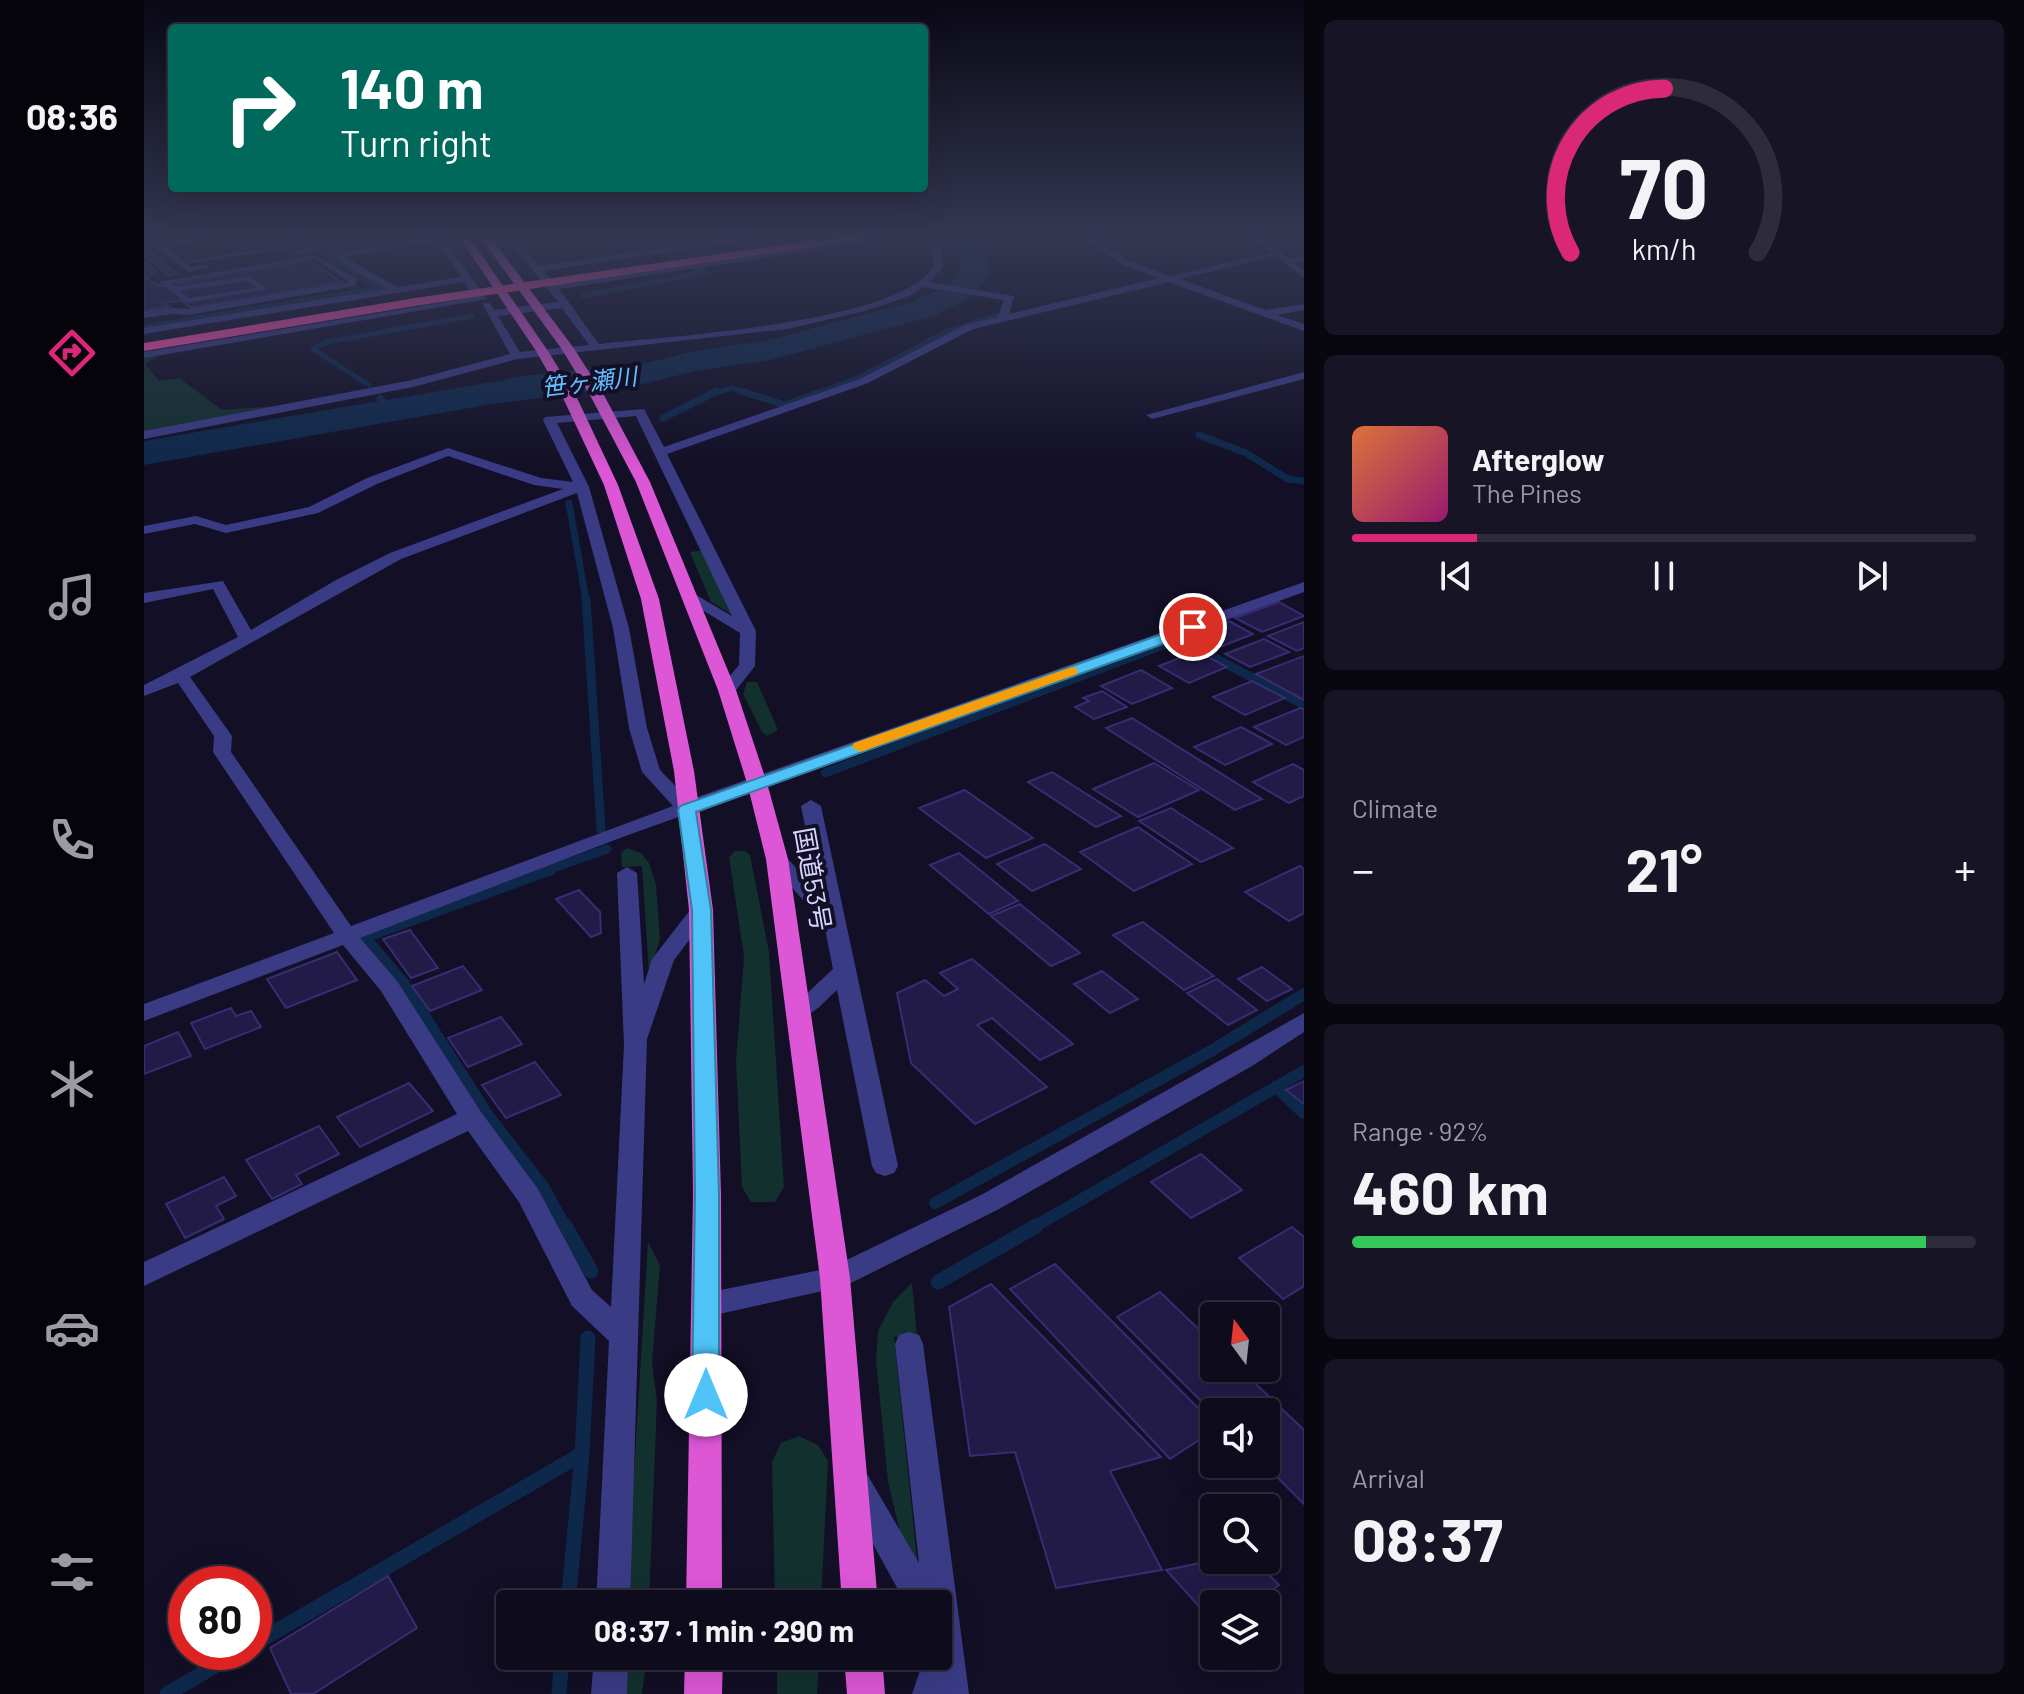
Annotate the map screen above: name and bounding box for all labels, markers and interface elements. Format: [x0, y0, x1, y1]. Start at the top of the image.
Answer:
text: 140 m [340, 53, 484, 120]
icon: right [208, 56, 312, 160]
text: 08:36 [26, 94, 118, 137]
text: Turn right [340, 121, 492, 164]
text: 70 [1620, 136, 1708, 236]
text: km/h [1632, 232, 1696, 267]
icon: directions [44, 325, 100, 381]
water label: 笹ヶ瀬川 [540, 360, 641, 401]
text: Afterglow [1472, 441, 1605, 477]
text: The Pines [1472, 477, 1582, 508]
icon: previous [1434, 554, 1478, 598]
icon: pause [1642, 554, 1686, 598]
icon: next [1850, 554, 1894, 598]
icon: music [44, 569, 100, 625]
pin [1159, 593, 1227, 661]
icon: arrive [1171, 605, 1215, 649]
text: Climate [1352, 792, 1438, 823]
icon: phone [44, 812, 100, 868]
street label: 国道53号 [790, 825, 838, 933]
text: 21° [1625, 832, 1703, 904]
text: − [1352, 842, 1374, 895]
text: + [1954, 842, 1976, 895]
icon: climate [44, 1056, 100, 1112]
text: Range · 92% [1352, 1115, 1488, 1146]
text: 460 km [1352, 1155, 1549, 1227]
icon: car [44, 1300, 100, 1356]
north arrow [1200, 1302, 1280, 1382]
map controls [1200, 1302, 1280, 1670]
position arrow [664, 1353, 748, 1437]
button: sound [1200, 1398, 1280, 1478]
text: Arrival [1352, 1462, 1425, 1493]
button: search [1200, 1494, 1280, 1574]
text: 08:37 [1352, 1502, 1503, 1574]
icon: filters [44, 1544, 100, 1600]
speed limit sign: 80 [168, 1566, 272, 1670]
button: layers [1200, 1590, 1280, 1670]
text: 08:37 · 1 min · 290 m [594, 1612, 854, 1648]

